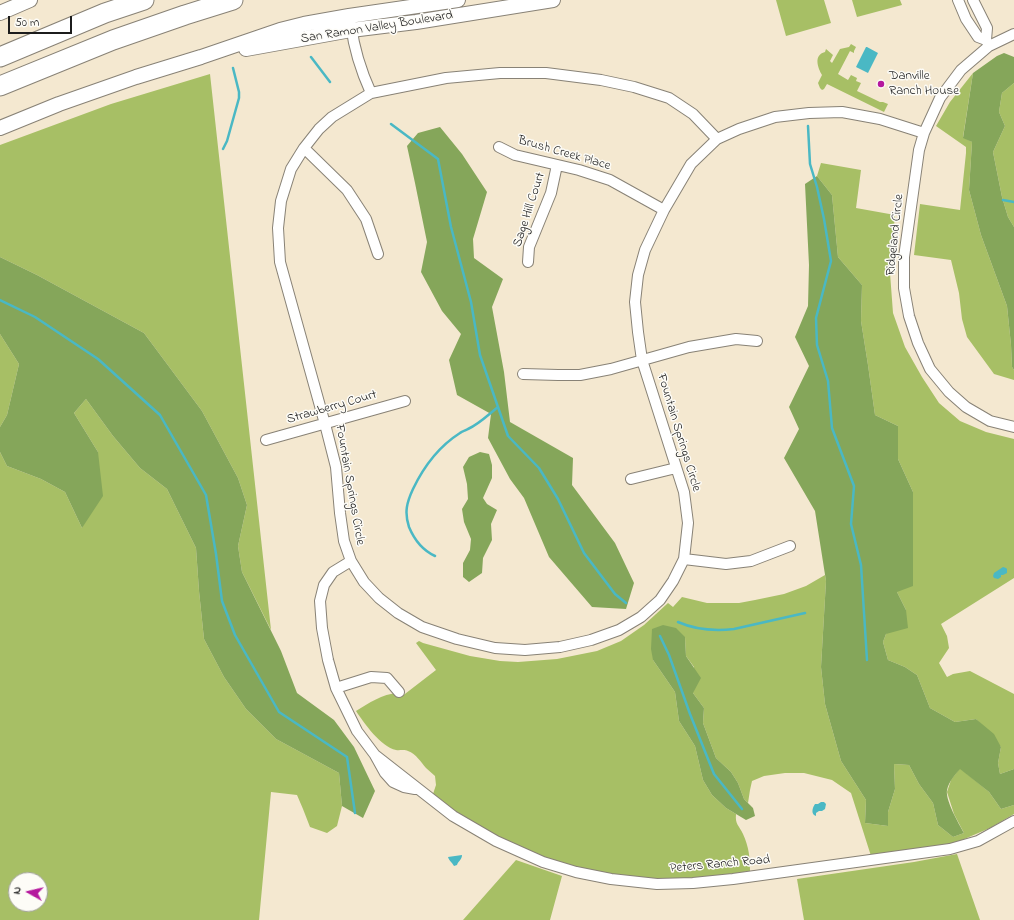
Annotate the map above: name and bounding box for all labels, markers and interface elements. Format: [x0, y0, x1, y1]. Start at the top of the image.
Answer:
scale bar [10, 8, 74, 34]
street label: San Ramon Valley Boulevard [300, 8, 454, 48]
text: 50 m [15, 14, 39, 32]
place label: Danville Ranch House [889, 69, 959, 100]
marker: Danville Ranch House [876, 79, 886, 89]
street label: Brush Creek Place [516, 133, 612, 175]
street label: Sage Hill Court [511, 171, 549, 249]
street label: Ridgeland Circle [884, 193, 908, 277]
street label: Fountain Springs Circle [653, 372, 703, 494]
street label: Strawberry Court [285, 388, 379, 428]
street label: Fountain Springs Circle [331, 423, 367, 547]
street label: Peters Ranch Road [669, 853, 771, 877]
north arrow [8, 872, 48, 912]
text: N [9, 886, 26, 895]

